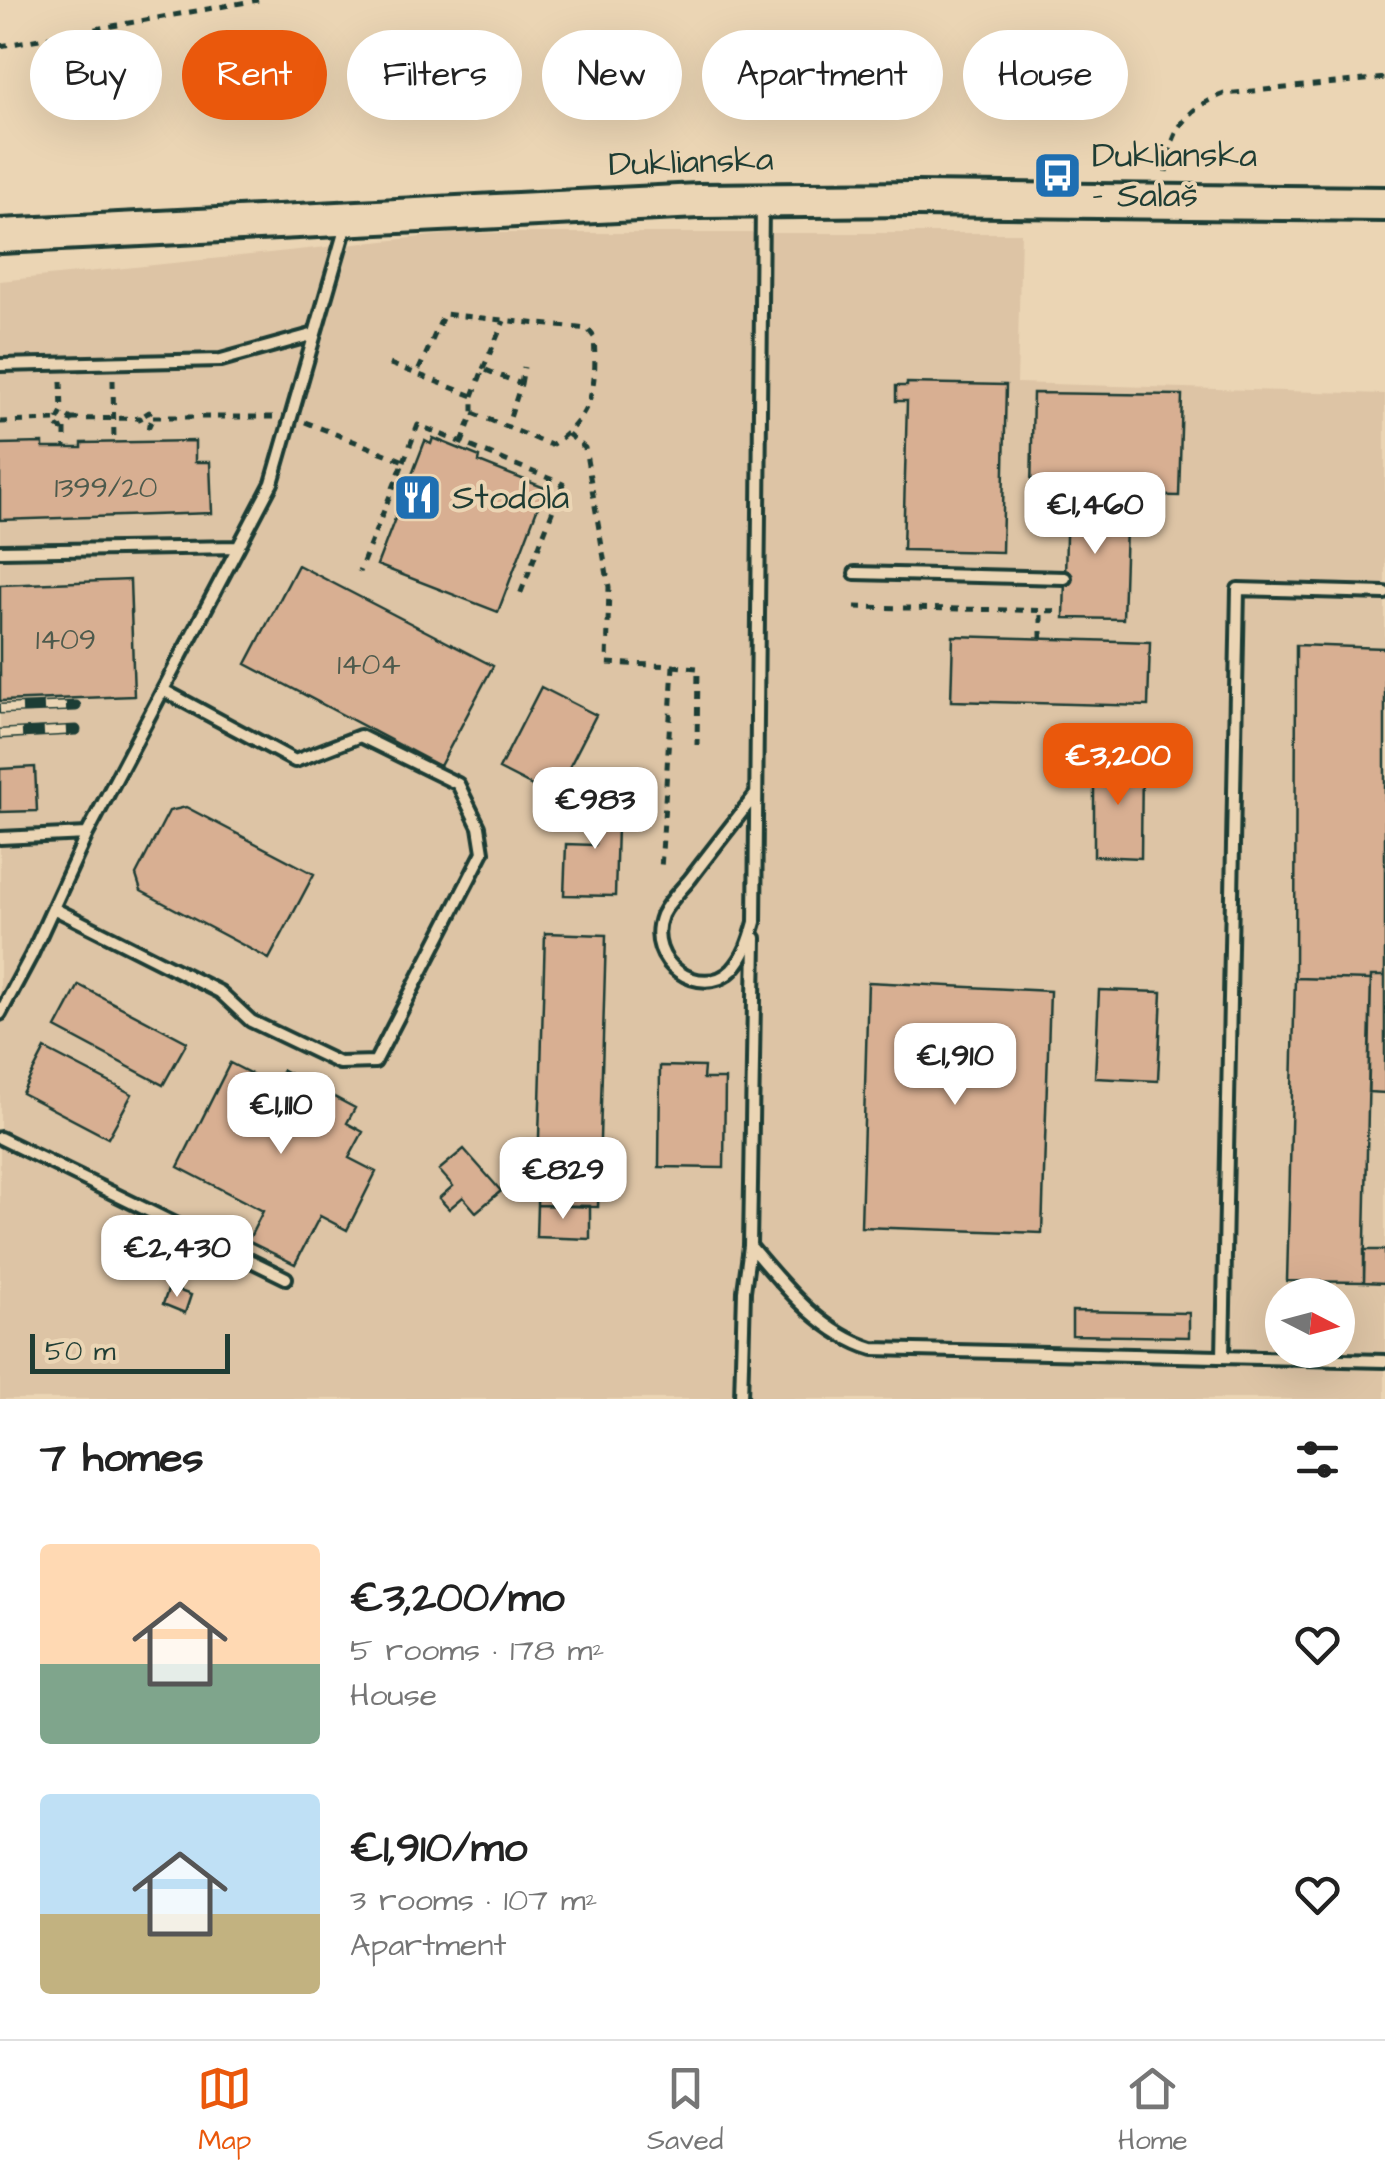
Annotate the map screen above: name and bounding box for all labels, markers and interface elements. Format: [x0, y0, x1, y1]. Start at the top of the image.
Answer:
chip: Buy [30, 30, 162, 120]
chip: Rent [182, 30, 327, 120]
chip: Filters [347, 30, 522, 120]
chip: New [542, 30, 682, 120]
chip: Apartment [702, 30, 943, 120]
chip: House [963, 30, 1128, 120]
place label: Duklianska - Salaš [1092, 131, 1257, 220]
street label: Duklianska [608, 135, 774, 189]
bus stop icon: Duklianska - Salaš [1031, 149, 1083, 201]
house number: 1399/20 [54, 467, 158, 509]
restaurant icon: Stodola [391, 471, 443, 523]
pin: €1,460 [1014, 472, 1176, 557]
place label: Stodola [452, 473, 569, 522]
text: €1,460 [1046, 482, 1144, 527]
house number: 1409 [36, 619, 96, 661]
house number: 1404 [337, 644, 401, 686]
pin: €3,200 [1037, 723, 1199, 808]
text: €3,200 [1065, 733, 1171, 778]
pin: €983 [536, 767, 654, 852]
text: €983 [555, 777, 635, 822]
pin: €1,910 [874, 1023, 1036, 1108]
text: €1,910 [916, 1033, 994, 1078]
pin: €1,110 [200, 1072, 362, 1157]
text: €1,110 [249, 1082, 313, 1127]
pin: €829 [504, 1137, 622, 1222]
text: €829 [522, 1147, 604, 1192]
pin: €2,430 [96, 1215, 258, 1300]
text: €2,430 [123, 1225, 231, 1270]
north arrow [1265, 1278, 1355, 1368]
map controls [1265, 1278, 1355, 1368]
scale bar [30, 1329, 230, 1374]
text: 50 m [45, 1332, 116, 1371]
text: 7 homes [40, 1430, 204, 1488]
icon: filters [1290, 1432, 1345, 1487]
text: €3,200/mo [350, 1570, 565, 1628]
icon: home [120, 1584, 240, 1704]
icon: heart [1290, 1617, 1345, 1672]
text: 5 rooms · 178 m² [350, 1628, 604, 1673]
text: House [350, 1673, 437, 1718]
text: €1,910/mo [350, 1820, 527, 1878]
icon: home [120, 1834, 240, 1954]
icon: heart [1290, 1867, 1345, 1922]
text: 3 rooms · 107 m² [350, 1878, 598, 1923]
text: Apartment [350, 1923, 506, 1968]
tab: Map [197, 2061, 252, 2160]
tab: Saved [647, 2061, 723, 2160]
tab: Home [1118, 2061, 1188, 2160]

